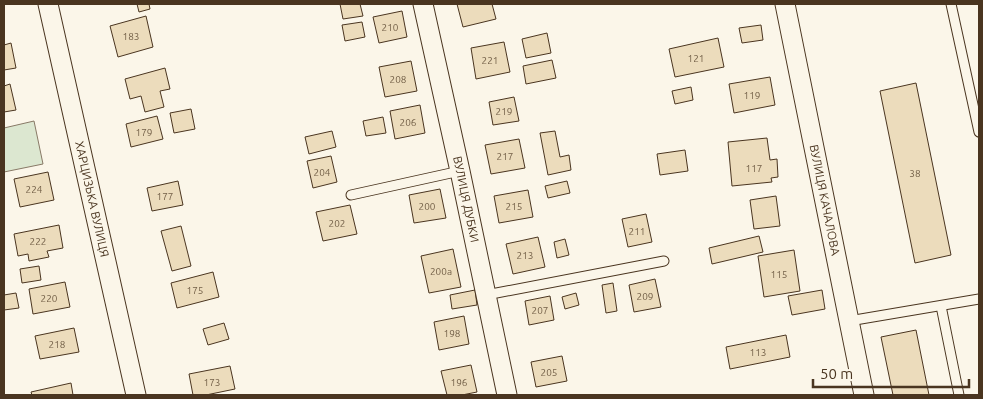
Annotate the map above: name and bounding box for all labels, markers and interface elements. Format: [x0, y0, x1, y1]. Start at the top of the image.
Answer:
house number: 210 [382, 22, 399, 33]
house number: 183 [123, 31, 139, 42]
house number: 121 [688, 53, 704, 64]
house number: 221 [482, 55, 498, 66]
house number: 208 [390, 74, 407, 85]
house number: 119 [744, 90, 760, 101]
house number: 219 [496, 106, 512, 117]
house number: 206 [400, 117, 417, 128]
house number: 179 [136, 127, 152, 138]
street label: ХАРЦИЗЬКА ВУЛИЦЯ [73, 140, 112, 258]
street label: ВУЛИЦЯ КАЧАЛОВА [808, 143, 843, 257]
house number: 217 [497, 151, 513, 162]
street label: ВУЛИЦЯ ДУБКИ [451, 155, 482, 243]
house number: 117 [746, 163, 762, 174]
house number: 204 [314, 167, 331, 178]
house number: 38 [909, 168, 921, 179]
house number: 224 [26, 184, 43, 195]
house number: 177 [157, 191, 173, 202]
house number: 200 [419, 201, 436, 212]
house number: 215 [506, 201, 522, 212]
house number: 202 [329, 218, 345, 229]
house number: 211 [629, 226, 645, 237]
house number: 222 [30, 236, 46, 247]
house number: 213 [517, 250, 533, 261]
house number: 200а [430, 266, 452, 277]
house number: 115 [771, 269, 787, 280]
house number: 175 [187, 285, 203, 296]
house number: 209 [637, 291, 653, 302]
house number: 220 [41, 293, 58, 304]
house number: 207 [532, 305, 548, 316]
house number: 198 [444, 328, 461, 339]
house number: 218 [49, 339, 66, 350]
house number: 113 [750, 347, 766, 358]
scale bar [813, 356, 969, 388]
text: 50 m [820, 365, 853, 382]
house number: 205 [541, 367, 557, 378]
house number: 173 [204, 377, 220, 388]
house number: 196 [451, 377, 468, 388]

